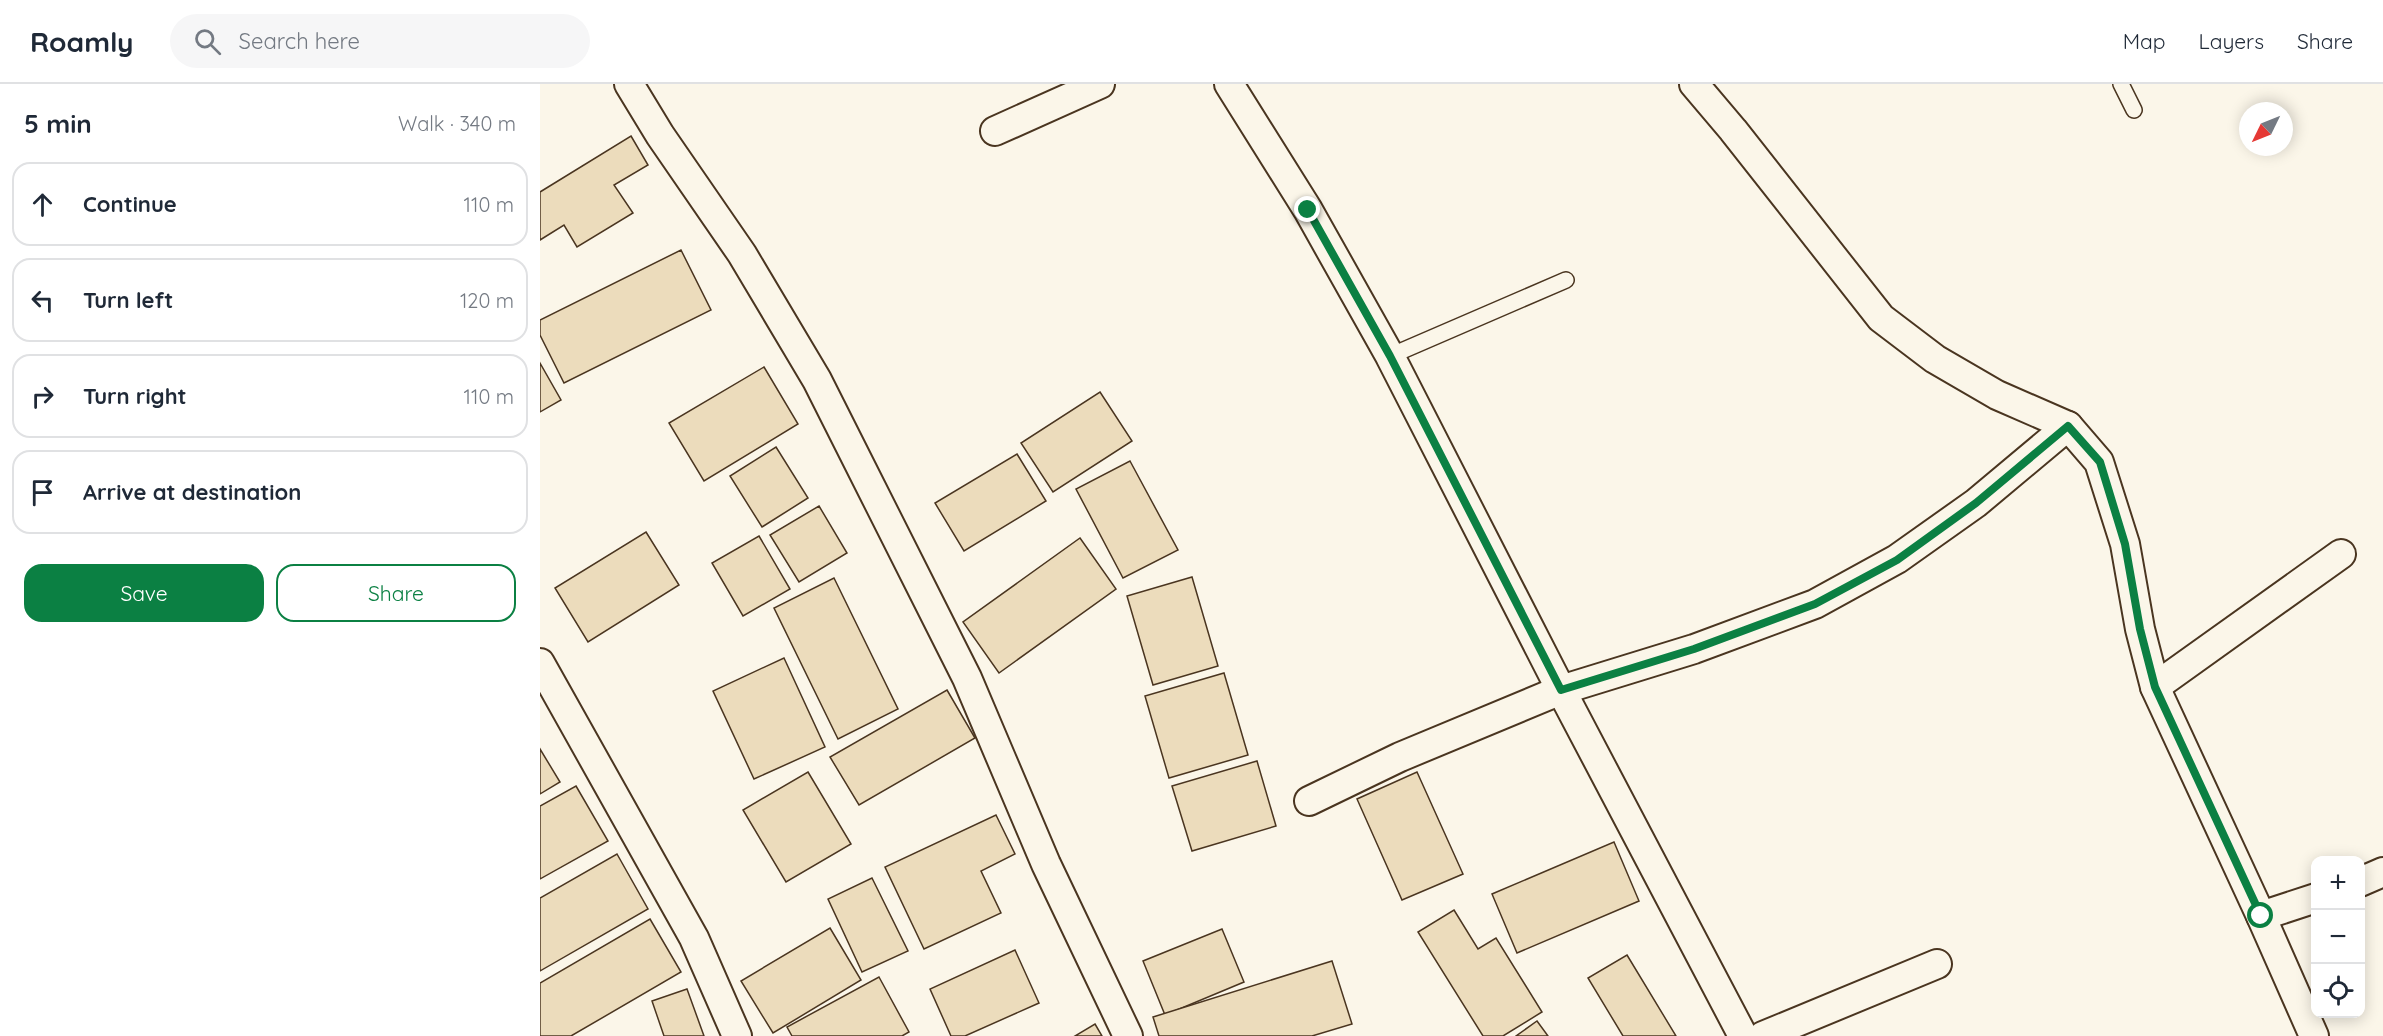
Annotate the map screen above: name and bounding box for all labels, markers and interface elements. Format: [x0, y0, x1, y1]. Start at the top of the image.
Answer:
search box [170, 14, 590, 68]
text: Roamly [30, 24, 134, 59]
icon: search [191, 25, 224, 58]
text: Search here [239, 27, 360, 55]
text: Map [2123, 28, 2166, 54]
text: Layers [2199, 28, 2264, 54]
text: Share [2297, 28, 2353, 54]
north arrow [2239, 102, 2293, 156]
text: 5 min [24, 107, 92, 140]
text: Walk · 340 m [398, 111, 516, 136]
icon: ahead [26, 188, 59, 221]
text: Continue [83, 190, 177, 218]
text: 110 m [464, 192, 514, 217]
route end [1294, 196, 1320, 222]
icon: left [26, 284, 59, 317]
text: Turn left [83, 286, 173, 314]
text: 120 m [460, 288, 514, 313]
icon: right [26, 380, 59, 413]
text: Turn right [83, 382, 187, 410]
text: 110 m [464, 384, 514, 409]
icon: arrive [26, 476, 59, 509]
text: Arrive at destination [83, 478, 301, 506]
button: Save [24, 564, 264, 622]
button: Share [276, 564, 516, 622]
map controls [2311, 856, 2365, 1018]
button: + [2311, 856, 2365, 910]
route start [2247, 902, 2273, 928]
button: − [2311, 910, 2365, 964]
button: locate [2311, 964, 2365, 1018]

